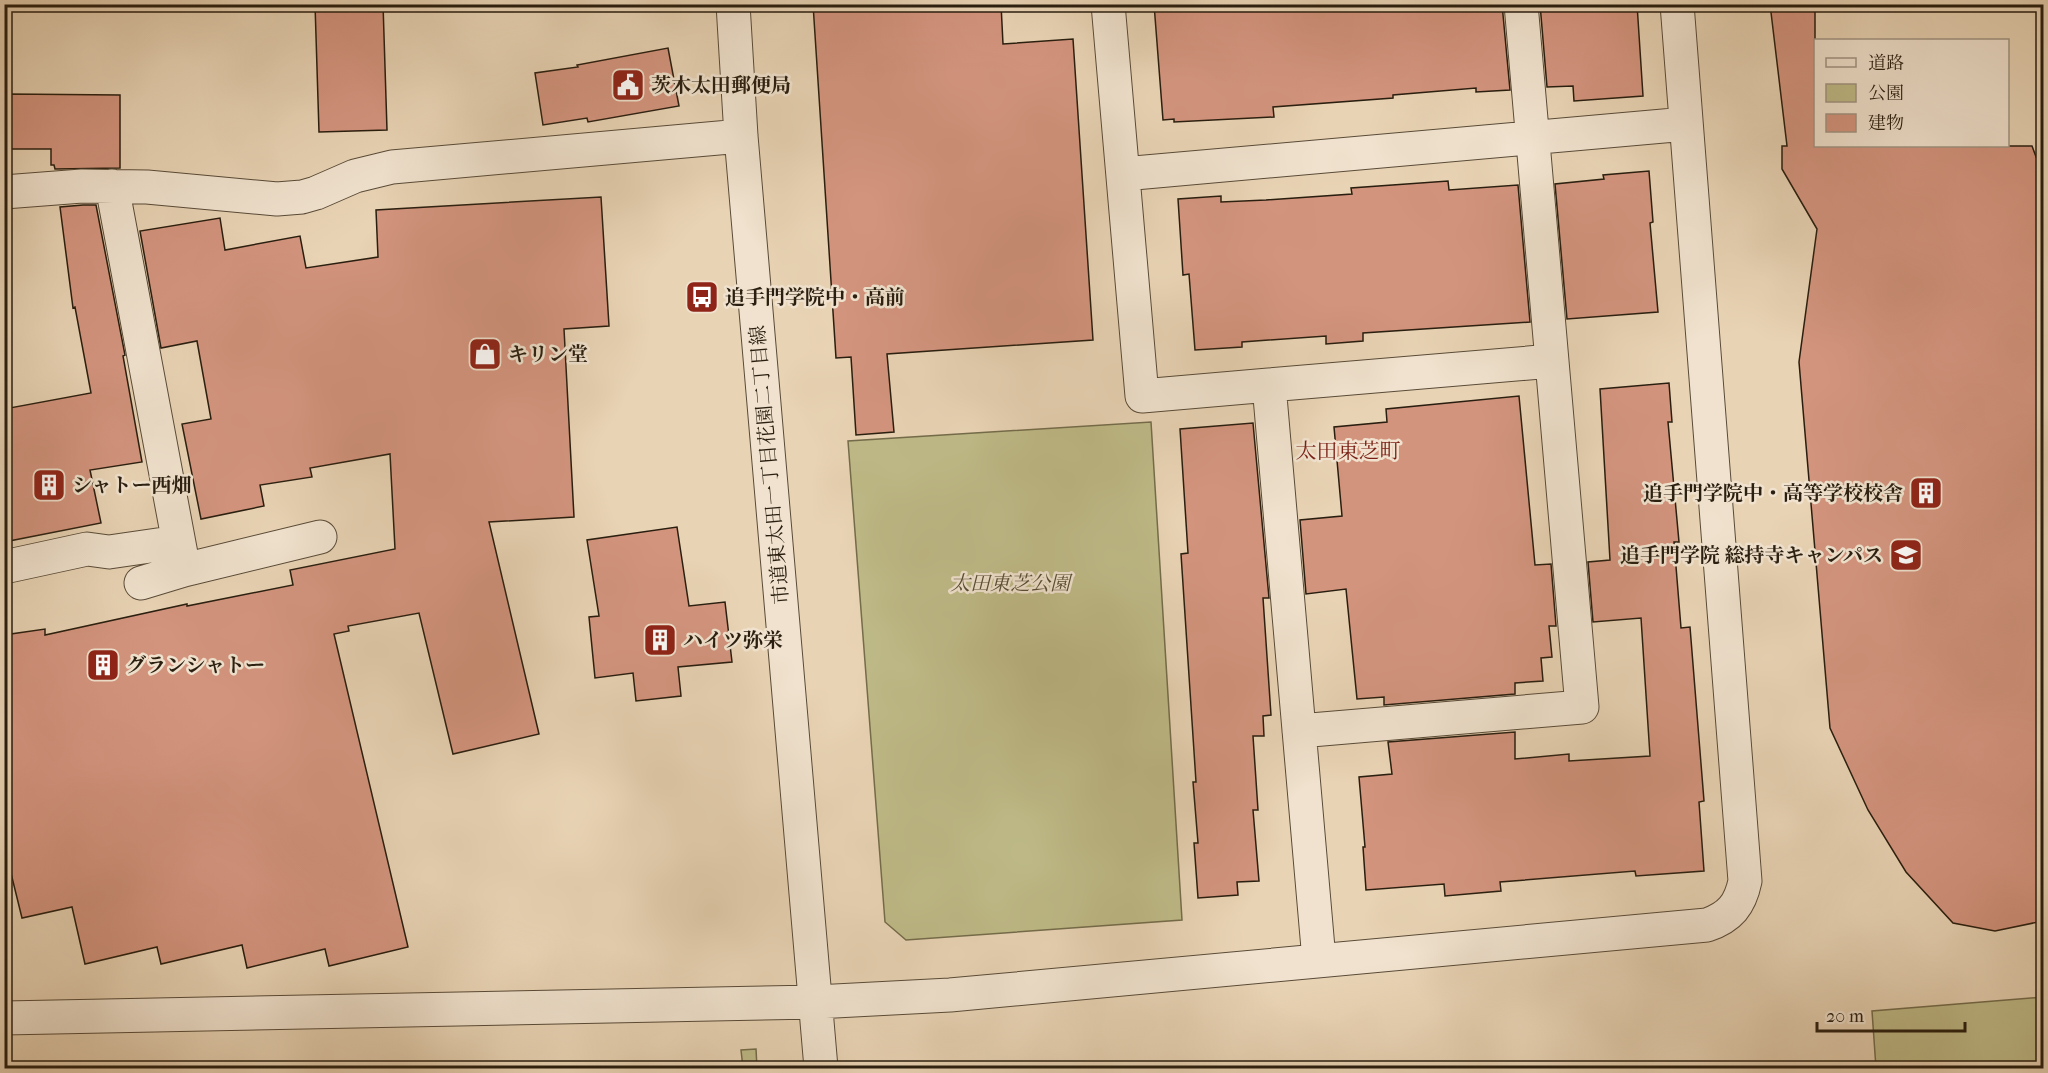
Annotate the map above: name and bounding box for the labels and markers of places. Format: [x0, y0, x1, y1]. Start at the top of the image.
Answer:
public building icon: 茨木太田郵便局 [610, 67, 646, 103]
place label: 茨木太田郵便局 [651, 74, 791, 97]
bus stop icon: 追手門学院中・高前 [684, 279, 720, 315]
place label: 追手門学院中・高前 [725, 286, 905, 309]
shop icon: キリン堂 [467, 336, 503, 372]
place label: キリン堂 [508, 343, 588, 366]
building icon: シャトー西畑 [31, 467, 67, 503]
place label: シャトー西畑 [72, 474, 192, 497]
building icon: 追手門学院中・高等学校校舎 [1908, 475, 1944, 511]
place label: 追手門学院中・高等学校校舎 [1643, 482, 1903, 505]
school or university icon: 追手門学院 総持寺キャンパス [1888, 537, 1924, 573]
place label: 追手門学院 総持寺キャンパス [1620, 544, 1883, 567]
building icon: ハイツ弥栄 [642, 622, 678, 658]
place label: ハイツ弥栄 [683, 629, 783, 652]
building icon: グランシャトー [85, 647, 121, 683]
place label: グランシャトー [126, 654, 265, 677]

